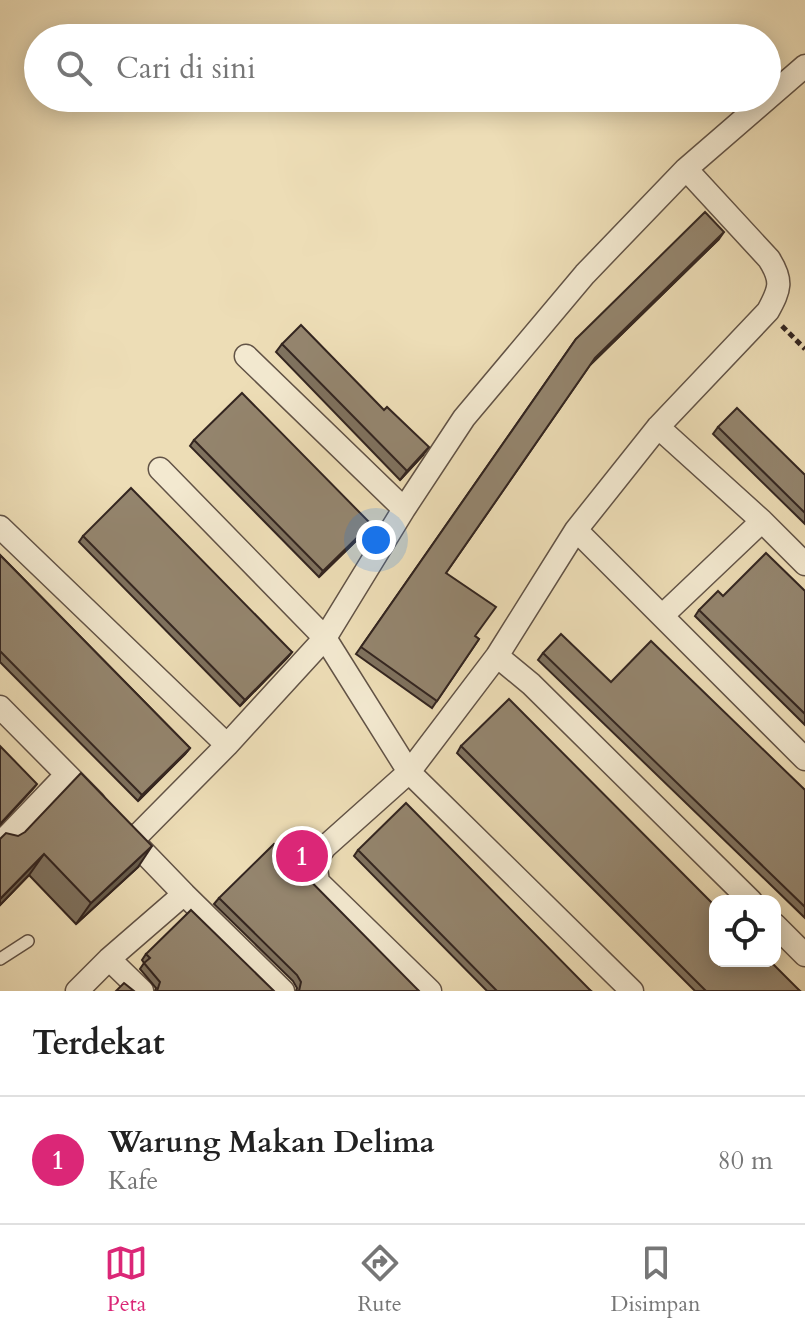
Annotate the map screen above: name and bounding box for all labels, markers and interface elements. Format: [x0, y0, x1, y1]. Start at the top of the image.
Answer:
search box [24, 24, 781, 112]
icon: search [52, 46, 96, 90]
text: Cari di sini [116, 48, 256, 89]
your location [356, 520, 396, 560]
pin: 1 [276, 826, 328, 886]
map controls [709, 895, 781, 967]
button: locate [709, 895, 781, 967]
text: Terdekat [32, 1020, 165, 1066]
text: Warung Makan Delima [108, 1122, 435, 1163]
text: 1 [51, 1143, 65, 1178]
text: 80 m [717, 1143, 773, 1178]
text: Kafe [108, 1163, 158, 1198]
tab: Peta [104, 1241, 148, 1319]
tab: Rute [357, 1241, 402, 1319]
tab: Disimpan [611, 1241, 701, 1319]

